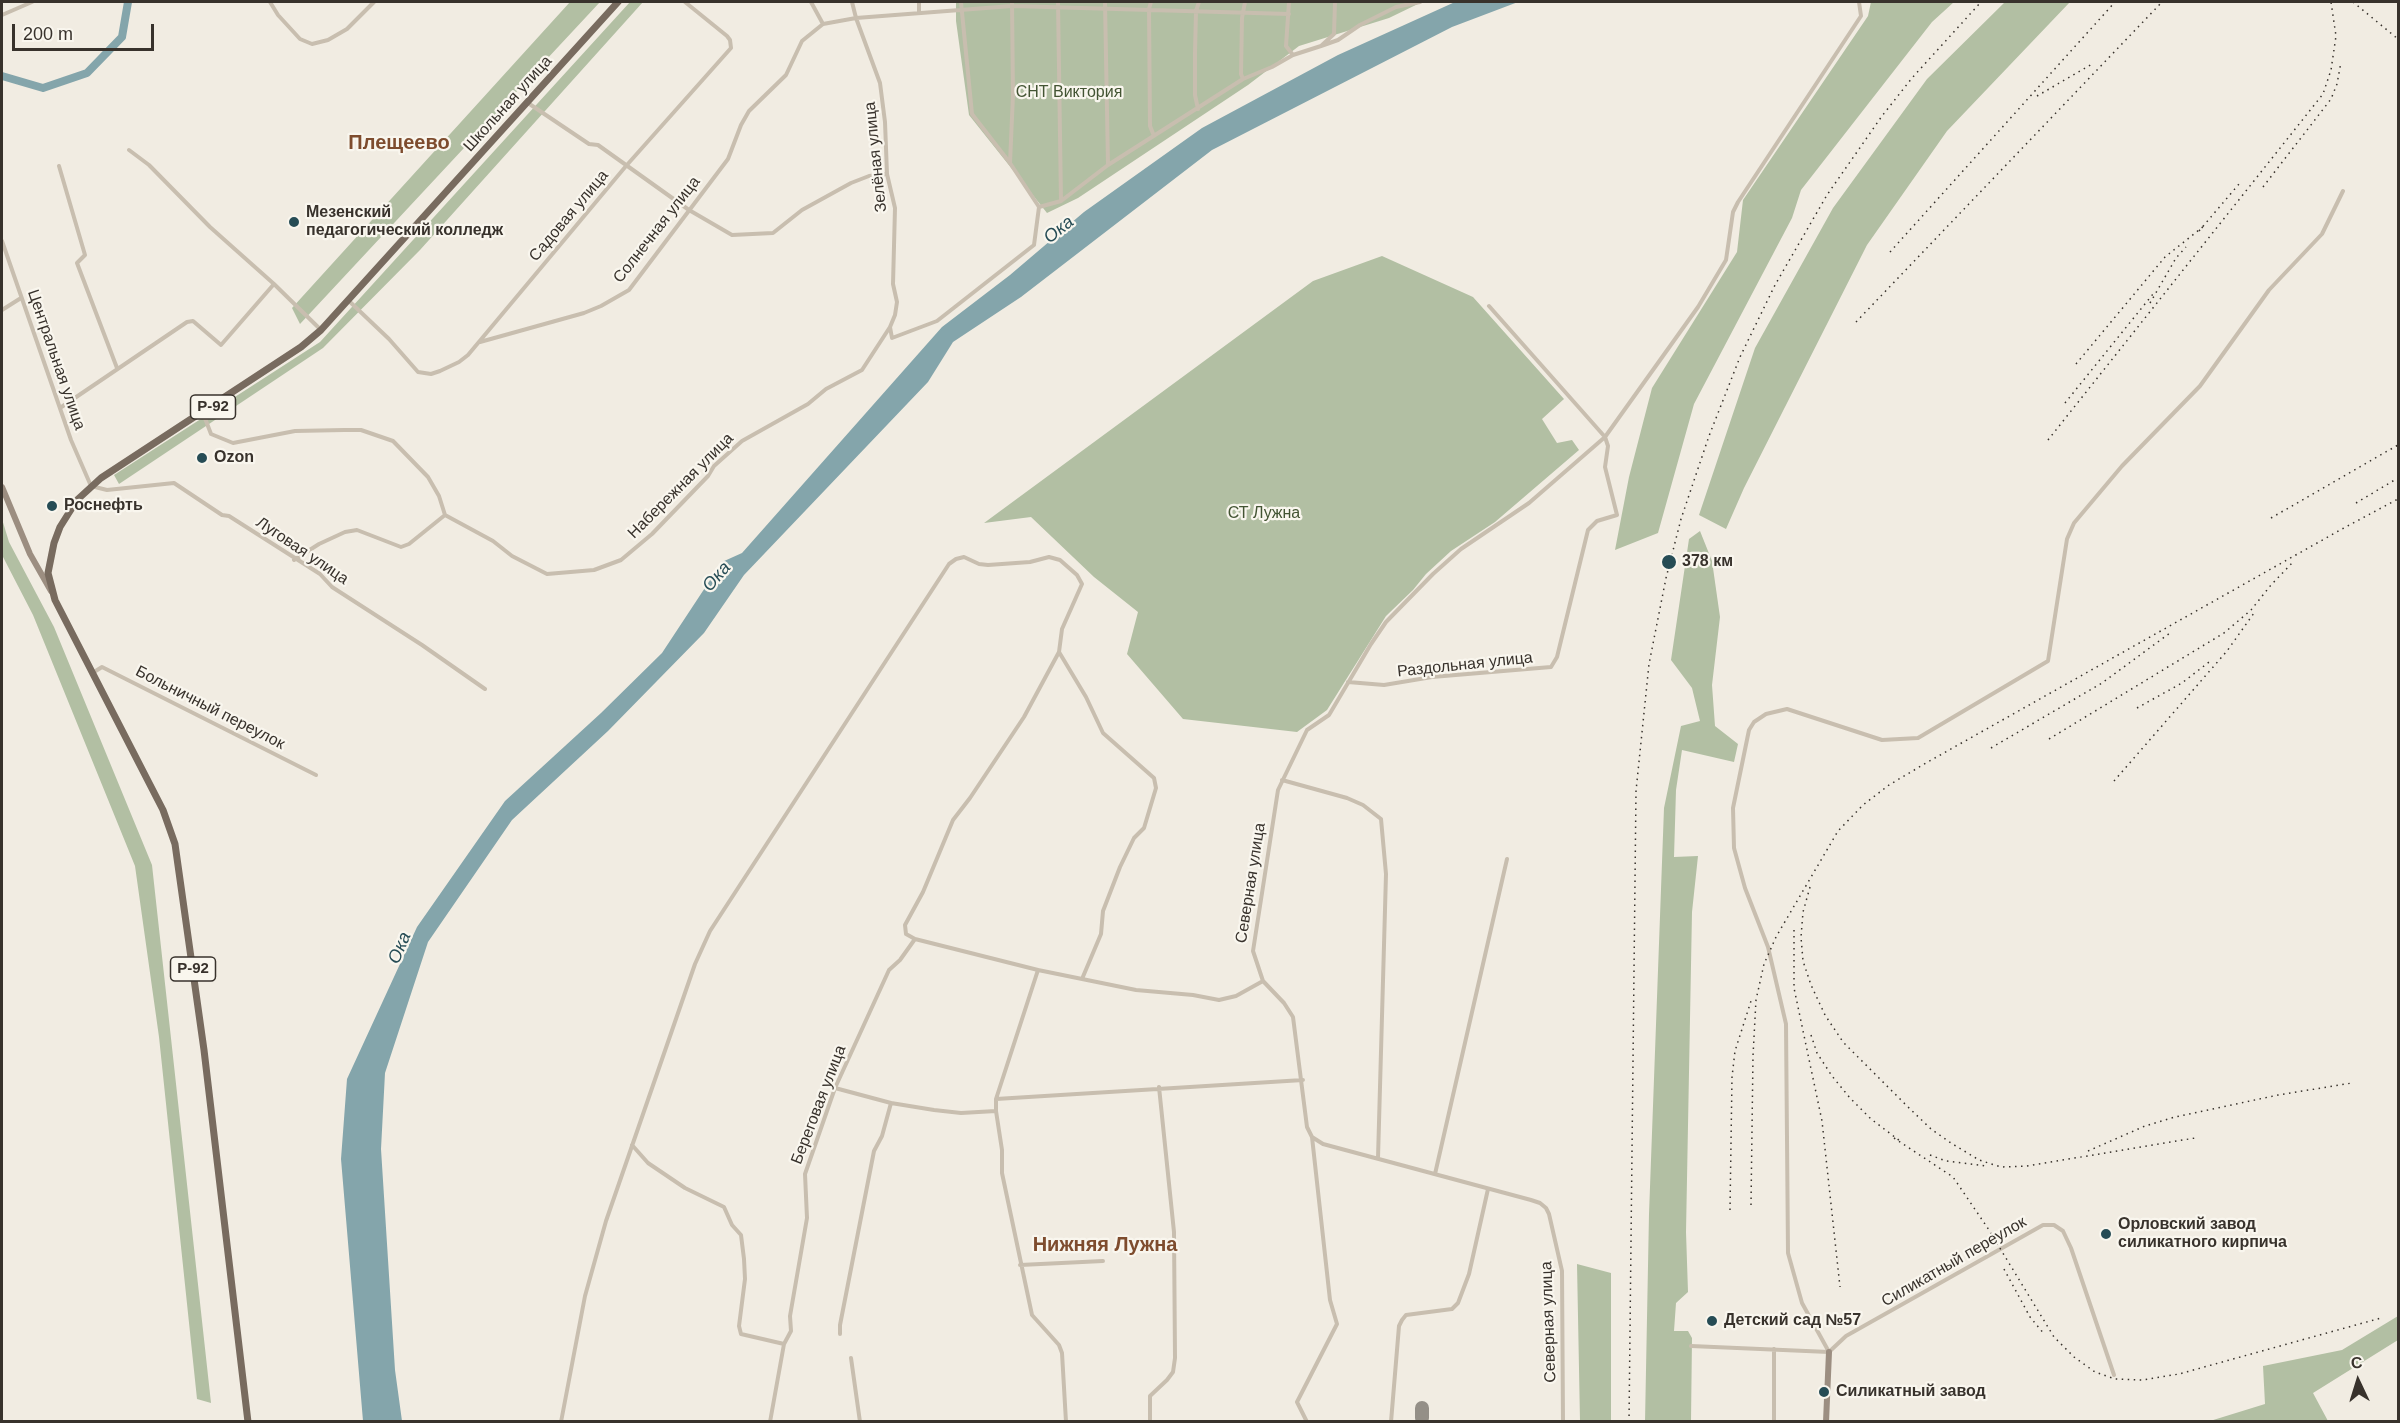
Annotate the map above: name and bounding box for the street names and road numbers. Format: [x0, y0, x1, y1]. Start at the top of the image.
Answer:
street label: Школьная улица [460, 52, 556, 156]
street label: Зелёная улица [861, 101, 891, 213]
street label: Садовая улица [525, 166, 613, 266]
street label: Солнечная улица [609, 173, 705, 287]
street label: Центральная улица [23, 287, 89, 433]
road number: Р-92 [190, 395, 236, 419]
street label: Набережная улица [624, 429, 738, 543]
street label: Луговая улица [252, 513, 352, 589]
street label: Раздольная улица [1396, 648, 1534, 682]
street label: Больничный переулок [132, 662, 288, 754]
street label: Северная улица [1232, 822, 1270, 944]
road number: Р-92 [170, 957, 216, 981]
street label: Береговая улица [787, 1043, 851, 1167]
street label: Силикатный переулок [1878, 1213, 2030, 1311]
street label: Северная улица [1537, 1261, 1561, 1383]

